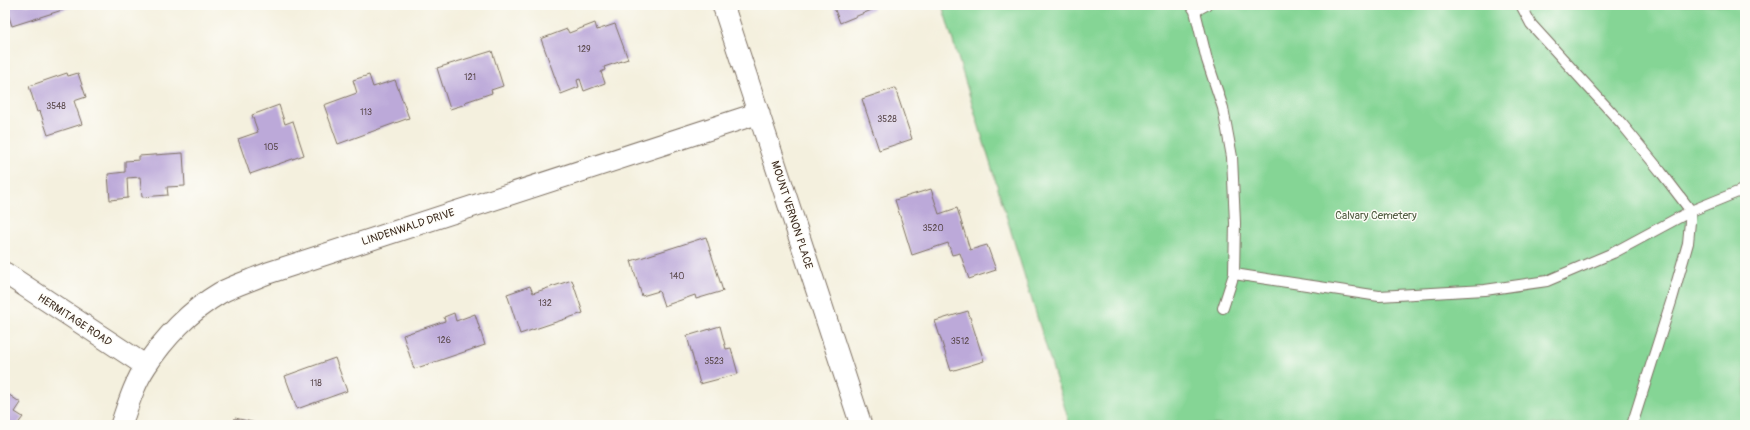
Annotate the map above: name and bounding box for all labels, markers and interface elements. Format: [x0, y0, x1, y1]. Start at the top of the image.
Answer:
house number: 129 [577, 44, 591, 55]
house number: 121 [464, 72, 476, 83]
house number: 3548 [46, 101, 66, 112]
house number: 113 [360, 107, 372, 118]
house number: 3528 [877, 114, 897, 125]
house number: 105 [264, 142, 278, 153]
street label: MOUNT VERNON PLACE [768, 159, 816, 271]
street label: LINDENWALD DRIVE [360, 206, 456, 248]
park label: Calvary Cemetery [1335, 209, 1417, 222]
house number: 3520 [922, 223, 944, 234]
house number: 140 [670, 271, 684, 282]
street label: HERMITAGE ROAD [35, 291, 115, 349]
house number: 132 [538, 298, 552, 309]
house number: 126 [437, 335, 451, 346]
house number: 3512 [951, 336, 969, 347]
house number: 3523 [704, 356, 724, 367]
house number: 118 [310, 378, 322, 389]

